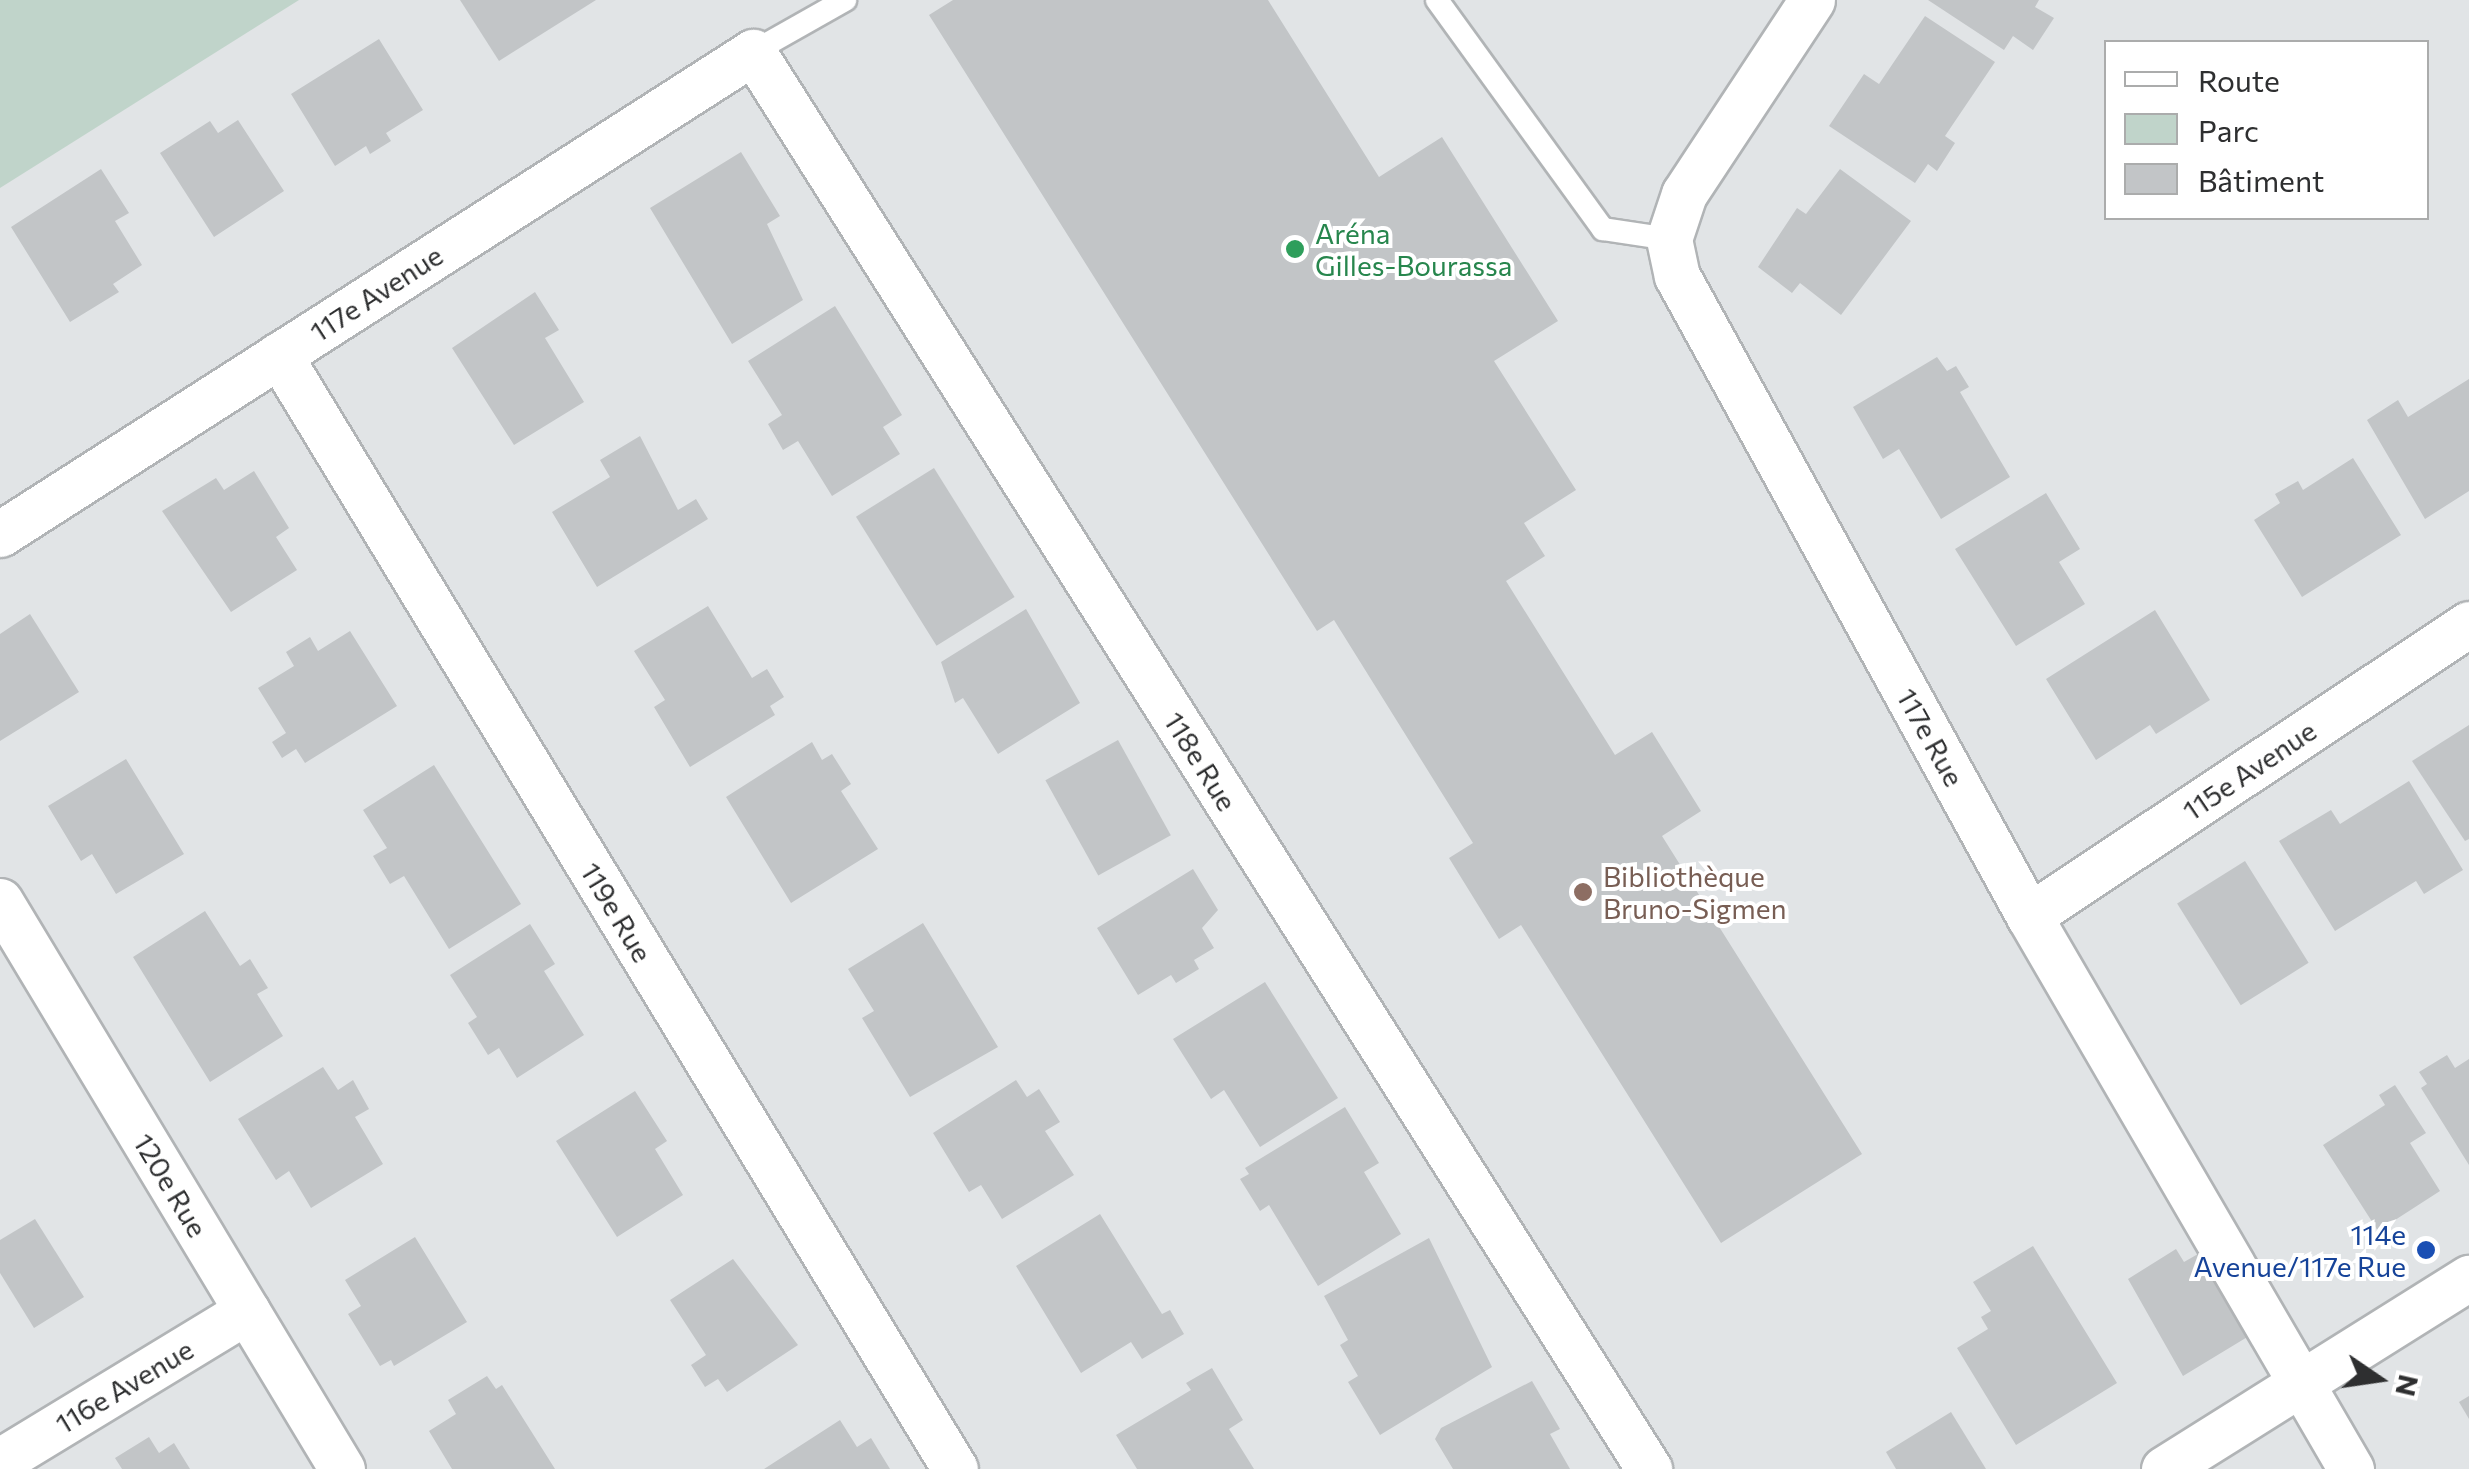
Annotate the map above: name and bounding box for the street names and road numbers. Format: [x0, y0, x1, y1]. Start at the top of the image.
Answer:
street label: 117e Avenue [303, 238, 449, 348]
street label: 117e Rue [1890, 682, 1972, 792]
street label: 118e Rue [1158, 705, 1244, 817]
street label: 115e Avenue [2176, 713, 2322, 827]
street label: 119e Rue [574, 856, 660, 968]
street label: 120e Rue [127, 1127, 215, 1243]
street label: 116e Avenue [49, 1332, 199, 1440]

